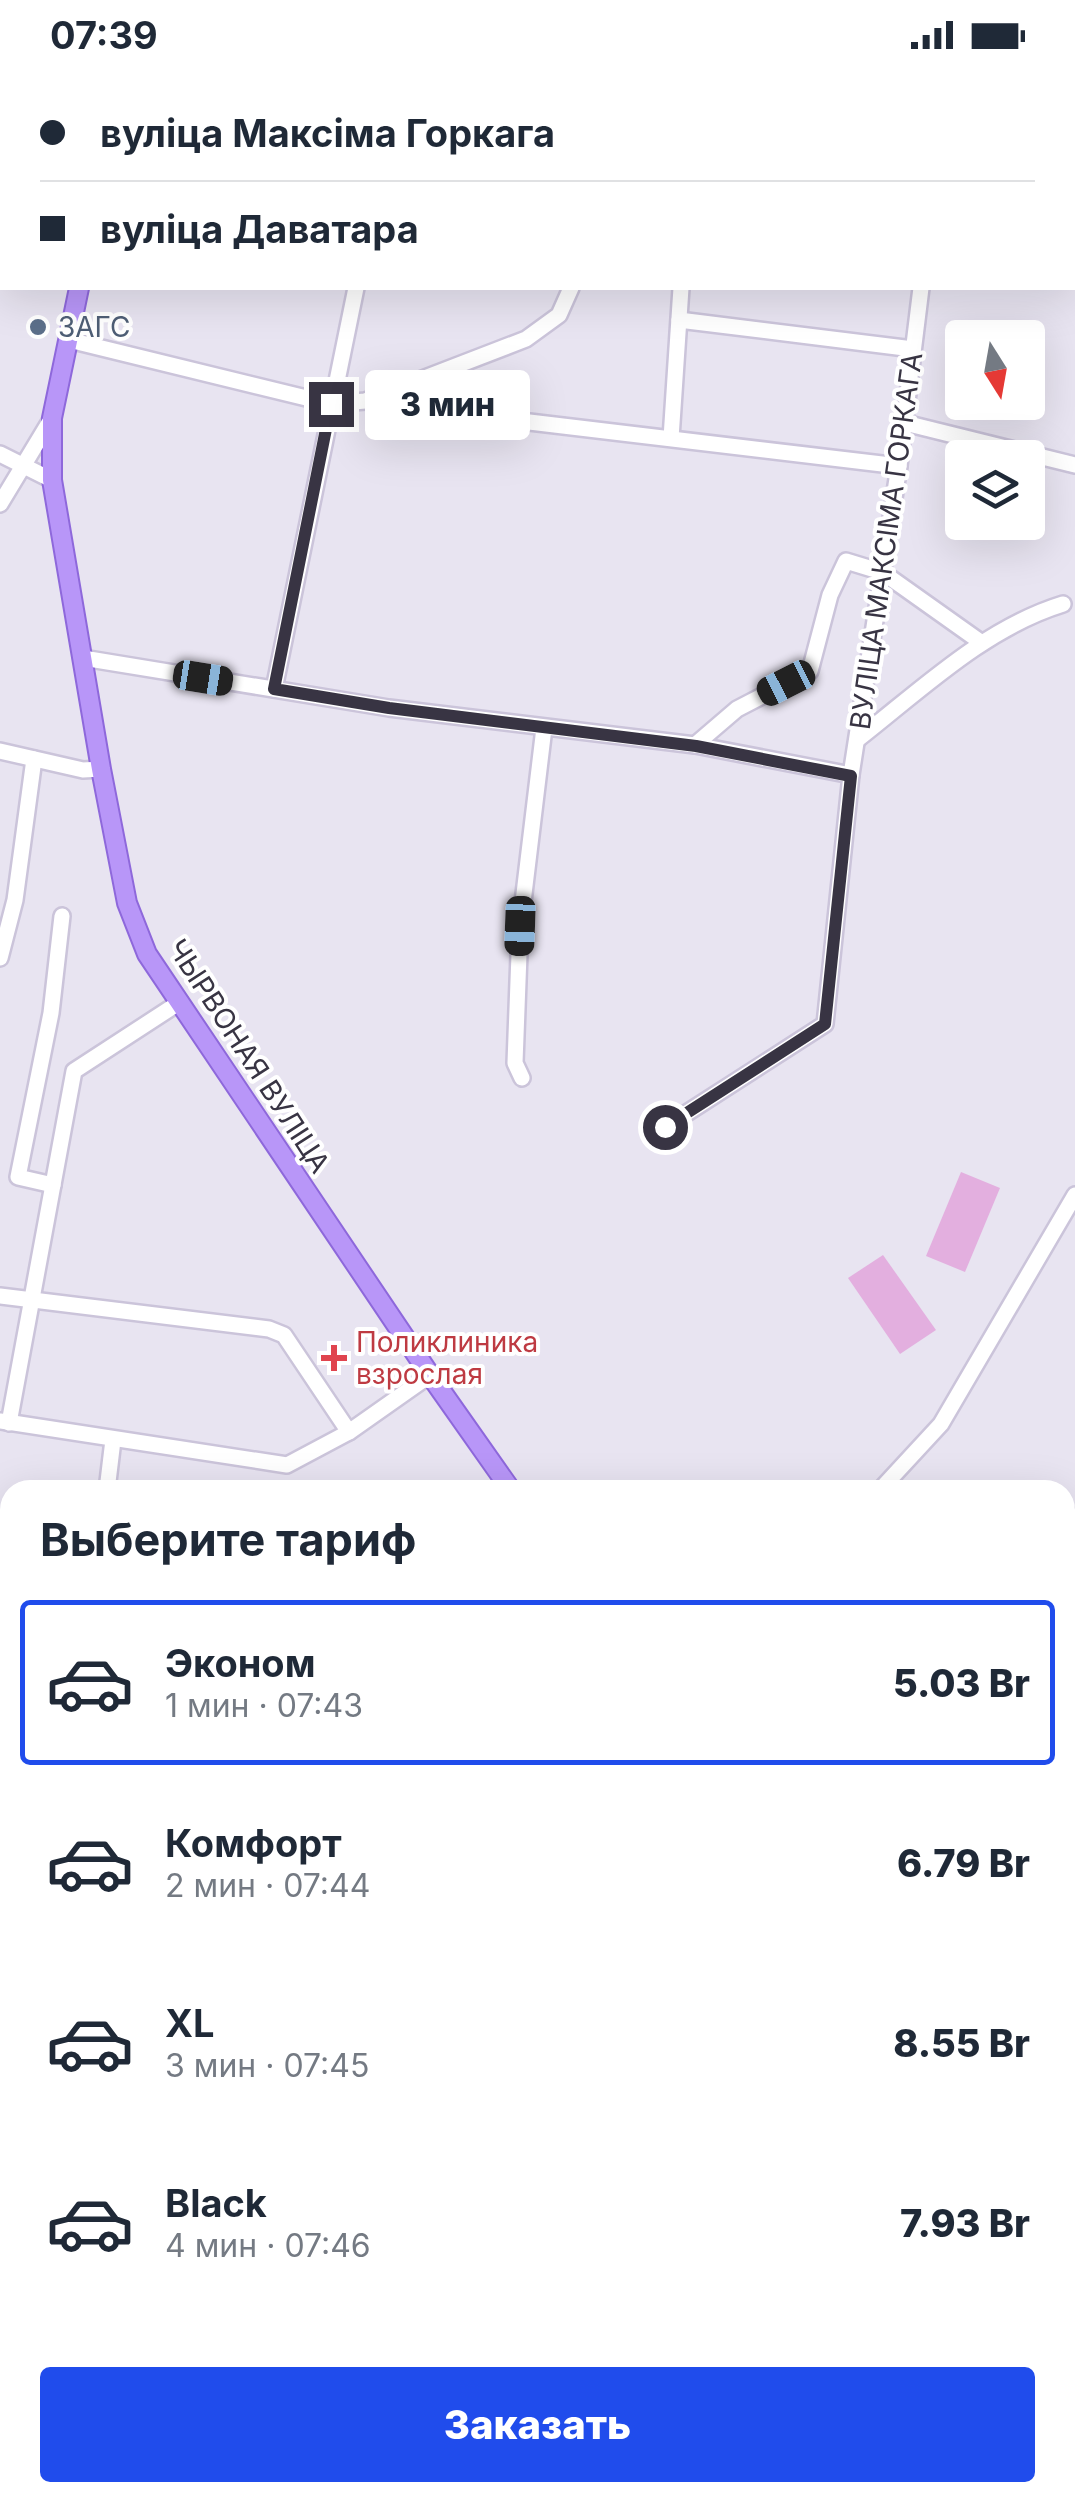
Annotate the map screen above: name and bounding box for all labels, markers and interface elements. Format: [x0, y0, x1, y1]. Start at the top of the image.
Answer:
text: 07:39 [50, 12, 158, 58]
text: вуліца Максіма Горкага [100, 110, 555, 156]
text: вуліца Даватара [100, 206, 419, 252]
place label: ЗАГС [58, 310, 130, 344]
marker: ЗАГС [27, 316, 49, 338]
north arrow [945, 320, 1045, 420]
map controls [945, 320, 1045, 540]
street label: ВУЛІЦА МАКСІМА ГОРКАГА [843, 350, 929, 732]
callout: 3 мин [366, 369, 531, 439]
route end [309, 382, 354, 427]
text: 3 мин [400, 385, 495, 424]
button: layers [945, 440, 1045, 540]
car [752, 656, 820, 710]
car [171, 658, 235, 698]
car [504, 895, 536, 957]
street label: ЧЫРВОНАЯ ВУЛІЦА [161, 933, 337, 1179]
route start [643, 1105, 688, 1150]
place label: Поликлиника взрослая [356, 1325, 538, 1391]
marker: Поликлиника взрослая [321, 1345, 347, 1371]
text: Выберите тариф [40, 1512, 416, 1567]
icon: car [45, 1638, 135, 1728]
text: Эконом [165, 1640, 316, 1686]
text: 5.03 Br [893, 1660, 1030, 1706]
text: 1 мин · 07:43 [165, 1686, 363, 1725]
icon: car [45, 1818, 135, 1908]
text: Комфорт [165, 1820, 342, 1866]
text: 6.79 Br [897, 1840, 1030, 1886]
text: 2 мин · 07:44 [165, 1866, 370, 1905]
icon: car [45, 1998, 135, 2088]
text: XL [165, 2000, 215, 2046]
text: 8.55 Br [893, 2020, 1030, 2066]
text: 3 мин · 07:45 [165, 2046, 369, 2085]
icon: car [45, 2178, 135, 2268]
text: Black [165, 2180, 267, 2226]
text: 7.93 Br [900, 2200, 1030, 2246]
text: 4 мин · 07:46 [165, 2226, 371, 2265]
button: Заказать [40, 2367, 1035, 2482]

